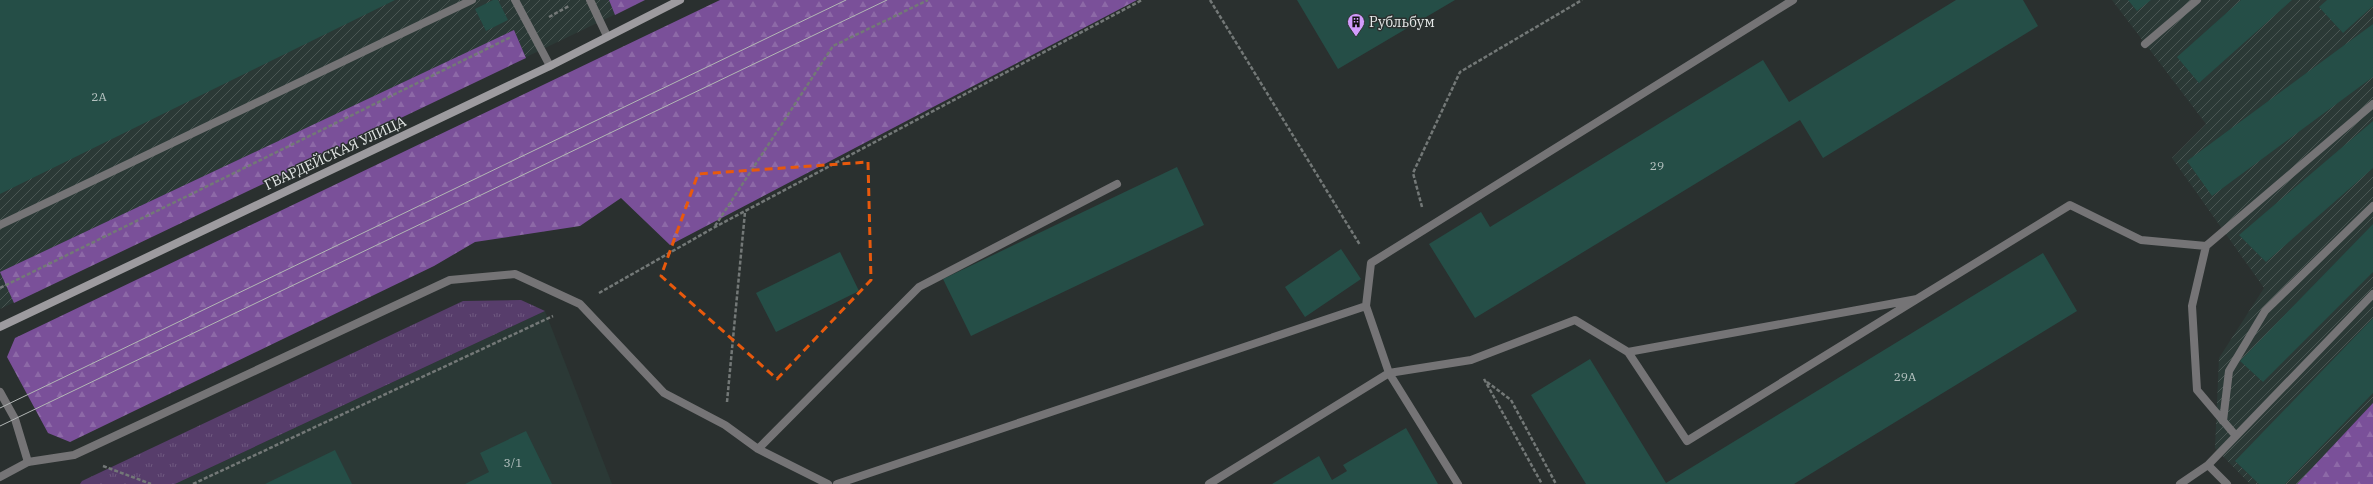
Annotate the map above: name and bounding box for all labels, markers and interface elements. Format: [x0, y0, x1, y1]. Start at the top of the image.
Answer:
building icon: Рубльбум [1346, 12, 1366, 37]
place label: Рубльбум [1369, 13, 1435, 31]
house number: 2А [91, 89, 107, 104]
street label: ГВАРДЕЙСКАЯ УЛИЦА [261, 112, 409, 194]
house number: 29 [1650, 158, 1664, 173]
house number: 29А [1894, 369, 1917, 384]
house number: 3/1 [504, 455, 522, 470]

